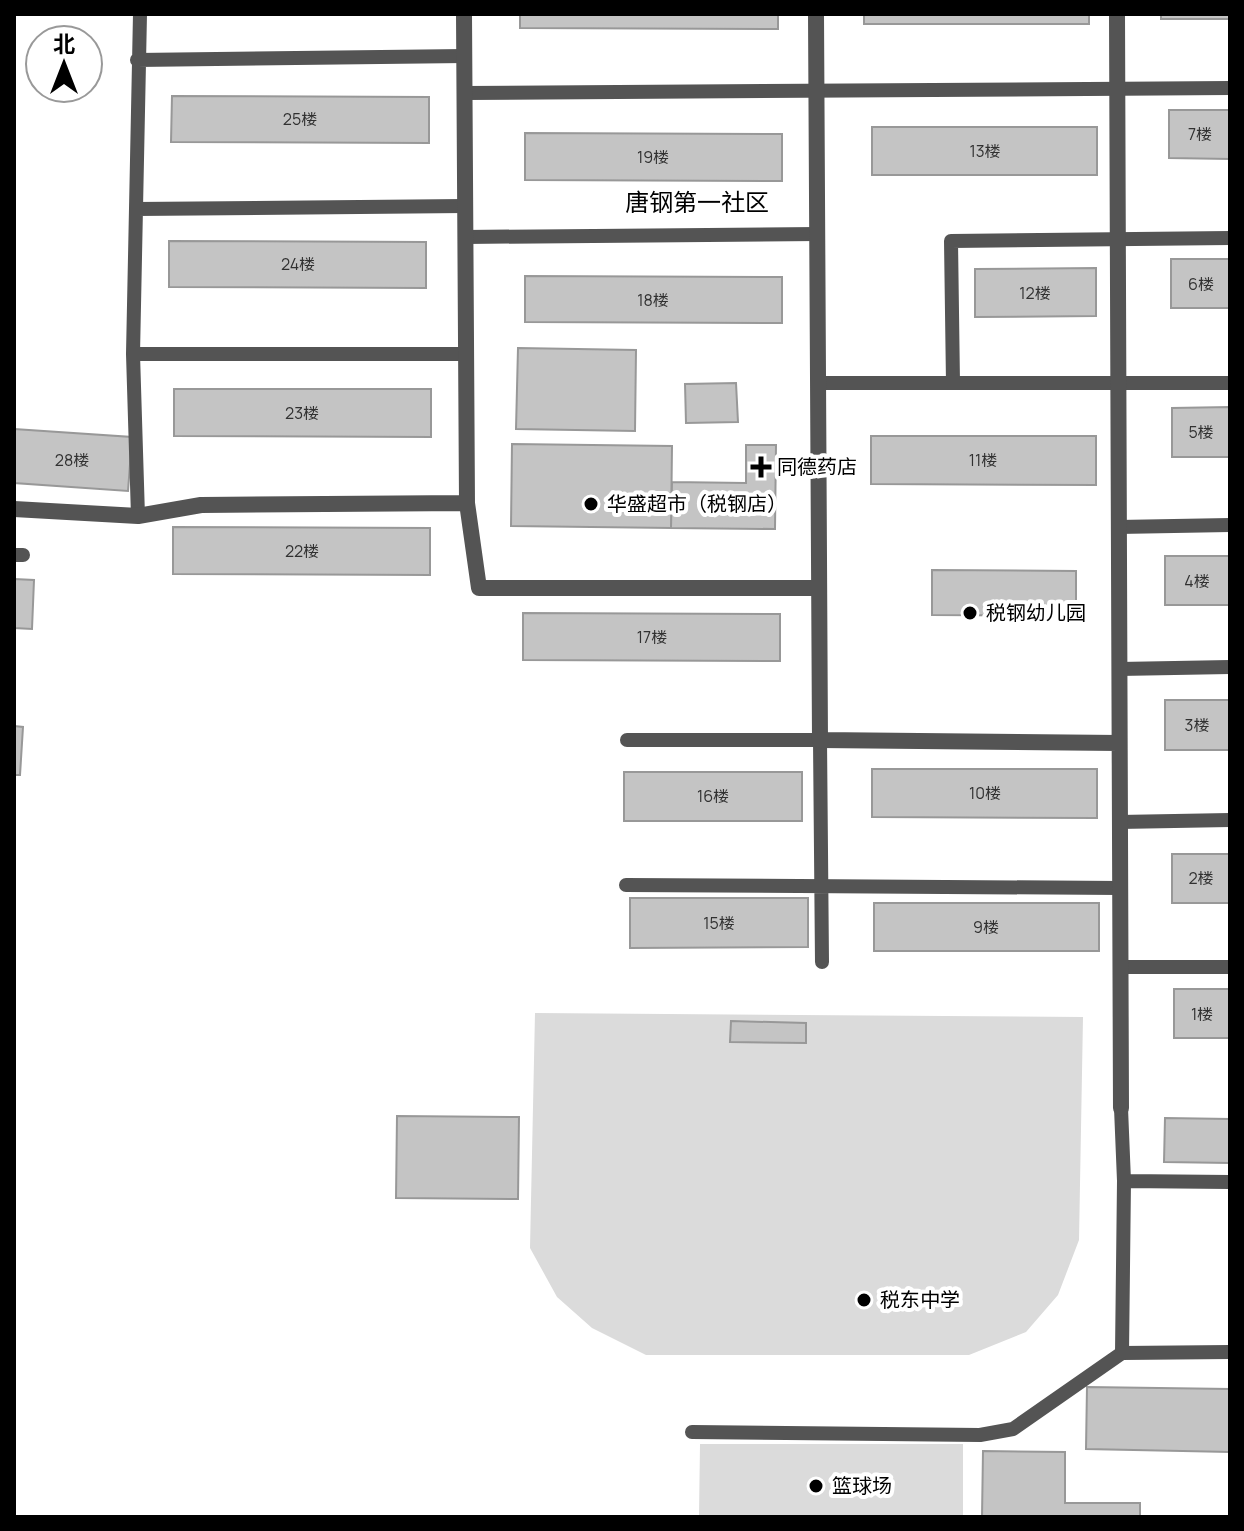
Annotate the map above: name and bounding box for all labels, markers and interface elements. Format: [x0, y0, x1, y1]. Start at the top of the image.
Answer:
north arrow [24, 24, 104, 104]
text: 北 [53, 29, 75, 59]
house number: 25楼 [283, 108, 317, 130]
house number: 7楼 [1188, 123, 1212, 145]
house number: 13楼 [969, 140, 1001, 162]
house number: 19楼 [637, 146, 669, 168]
district label: 唐钢第一社区 [625, 185, 769, 218]
house number: 24楼 [281, 253, 315, 275]
house number: 6楼 [1188, 273, 1214, 295]
house number: 12楼 [1019, 282, 1051, 304]
house number: 18楼 [637, 289, 669, 311]
house number: 23楼 [285, 402, 319, 424]
house number: 5楼 [1188, 421, 1214, 443]
house number: 28楼 [55, 449, 89, 471]
house number: 11楼 [969, 449, 997, 471]
place label: 同德药店 [777, 453, 857, 480]
marker: 同德药店 [752, 458, 770, 476]
place label: 华盛超市（税钢店） [607, 490, 787, 517]
marker: 华盛超市（税钢店） [582, 495, 600, 513]
house number: 22楼 [285, 540, 319, 562]
house number: 4楼 [1184, 570, 1210, 592]
place label: 税钢幼儿园 [986, 599, 1086, 626]
marker: 税钢幼儿园 [961, 604, 979, 622]
house number: 17楼 [637, 626, 667, 648]
house number: 3楼 [1185, 714, 1209, 736]
house number: 10楼 [969, 782, 1001, 804]
house number: 16楼 [697, 785, 729, 807]
house number: 2楼 [1188, 867, 1214, 889]
house number: 15楼 [703, 912, 735, 934]
house number: 9楼 [973, 916, 999, 938]
house number: 1楼 [1191, 1003, 1213, 1025]
place label: 税东中学 [880, 1286, 960, 1313]
marker: 税东中学 [855, 1291, 873, 1309]
place label: 篮球场 [832, 1472, 892, 1499]
marker: 篮球场 [807, 1477, 825, 1495]

